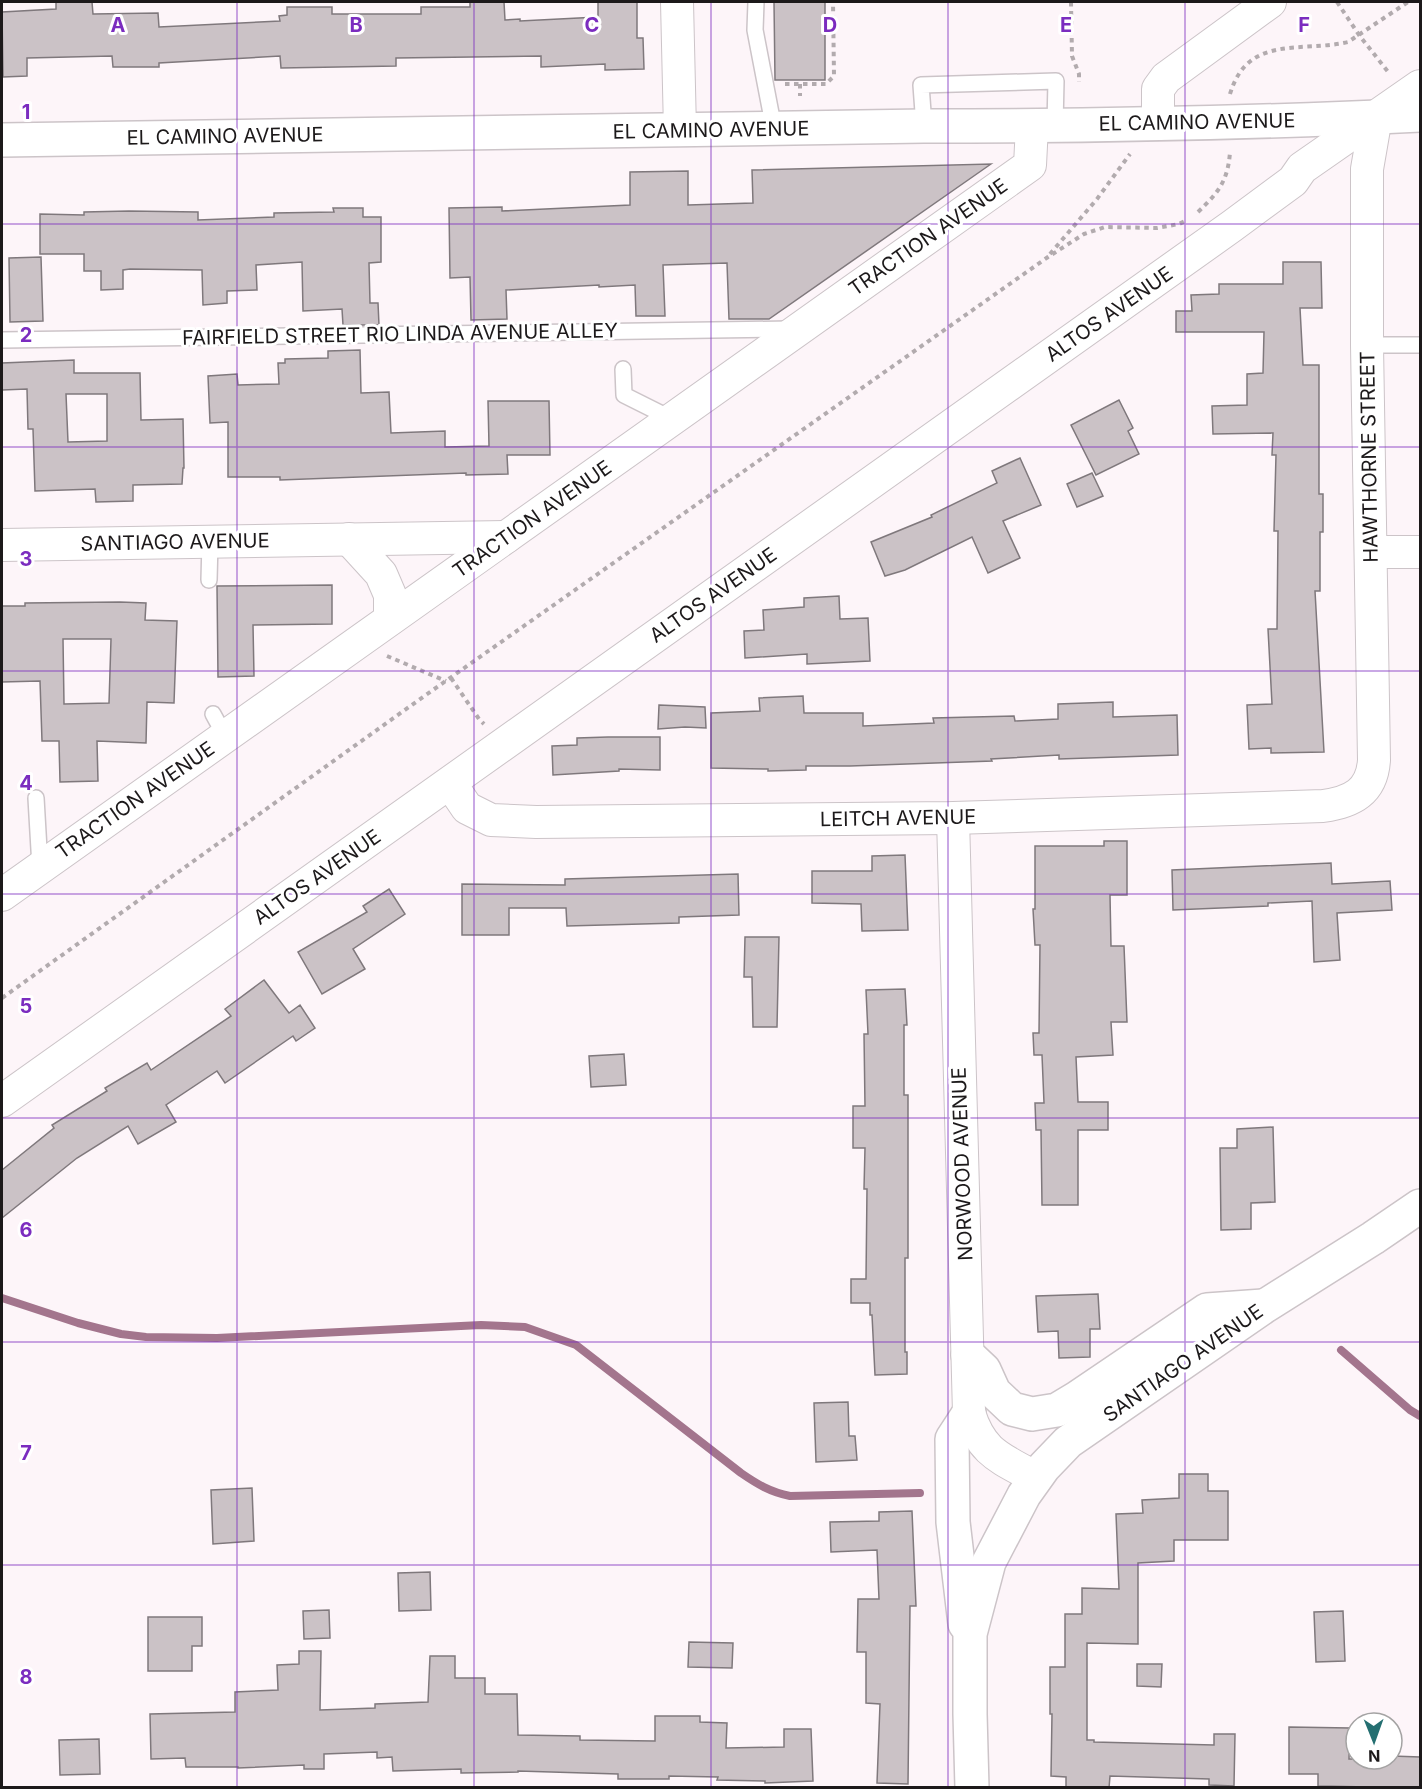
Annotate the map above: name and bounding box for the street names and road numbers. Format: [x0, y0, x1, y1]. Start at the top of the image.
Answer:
street label: EL CAMINO AVENUE [1098, 108, 1296, 136]
street label: EL CAMINO AVENUE [612, 116, 810, 144]
street label: EL CAMINO AVENUE [126, 122, 324, 150]
street label: TRACTION AVENUE [844, 173, 1012, 301]
street label: ALTOS AVENUE [1041, 261, 1177, 367]
street label: FAIRFIELD STREET RIO LINDA AVENUE ALLEY [182, 318, 618, 350]
street label: HAWTHORNE STREET [1355, 351, 1383, 563]
street label: TRACTION AVENUE [448, 455, 616, 583]
street label: SANTIAGO AVENUE [80, 528, 270, 556]
street label: ALTOS AVENUE [645, 542, 781, 648]
street label: TRACTION AVENUE [51, 736, 219, 864]
street label: LEITCH AVENUE [820, 805, 976, 831]
street label: ALTOS AVENUE [249, 824, 385, 930]
street label: NORWOOD AVENUE [947, 1067, 977, 1261]
street label: SANTIAGO AVENUE [1099, 1299, 1267, 1427]

